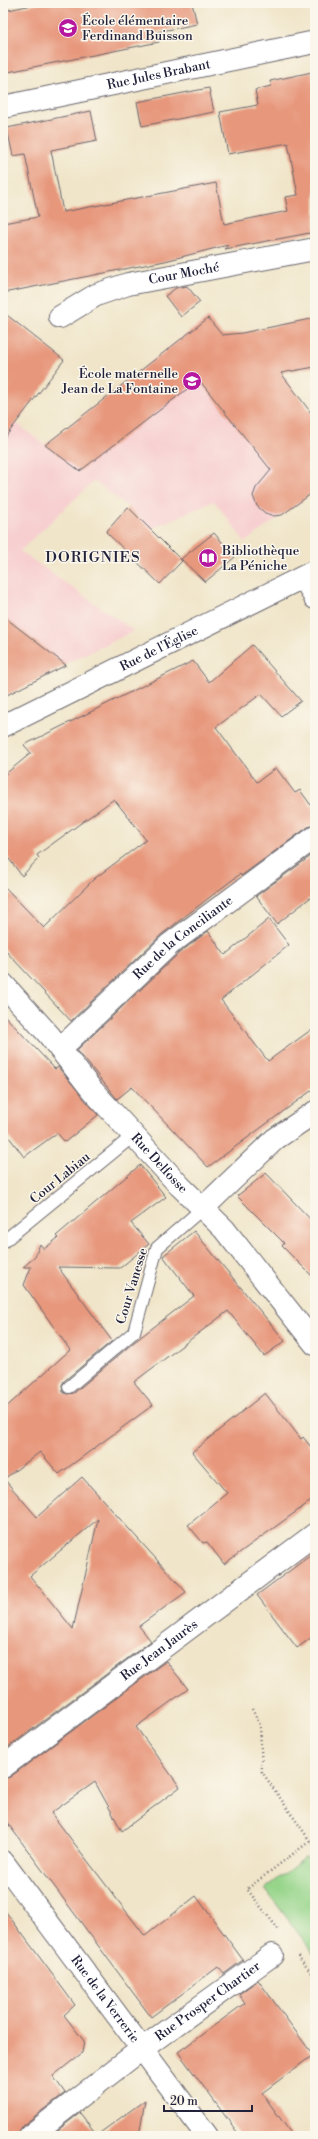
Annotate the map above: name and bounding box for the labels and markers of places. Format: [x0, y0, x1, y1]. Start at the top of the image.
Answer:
place label: École élémentaire Ferdinand Buisson [82, 12, 193, 44]
school or university icon: École élémentaire Ferdinand Buisson [57, 17, 79, 39]
place label: École maternelle Jean de La Fontaine [61, 365, 178, 397]
school or university icon: École maternelle Jean de La Fontaine [181, 370, 203, 392]
place label: Bibliothèque La Péniche [221, 543, 300, 574]
library icon: Bibliothèque La Péniche [197, 547, 219, 569]

